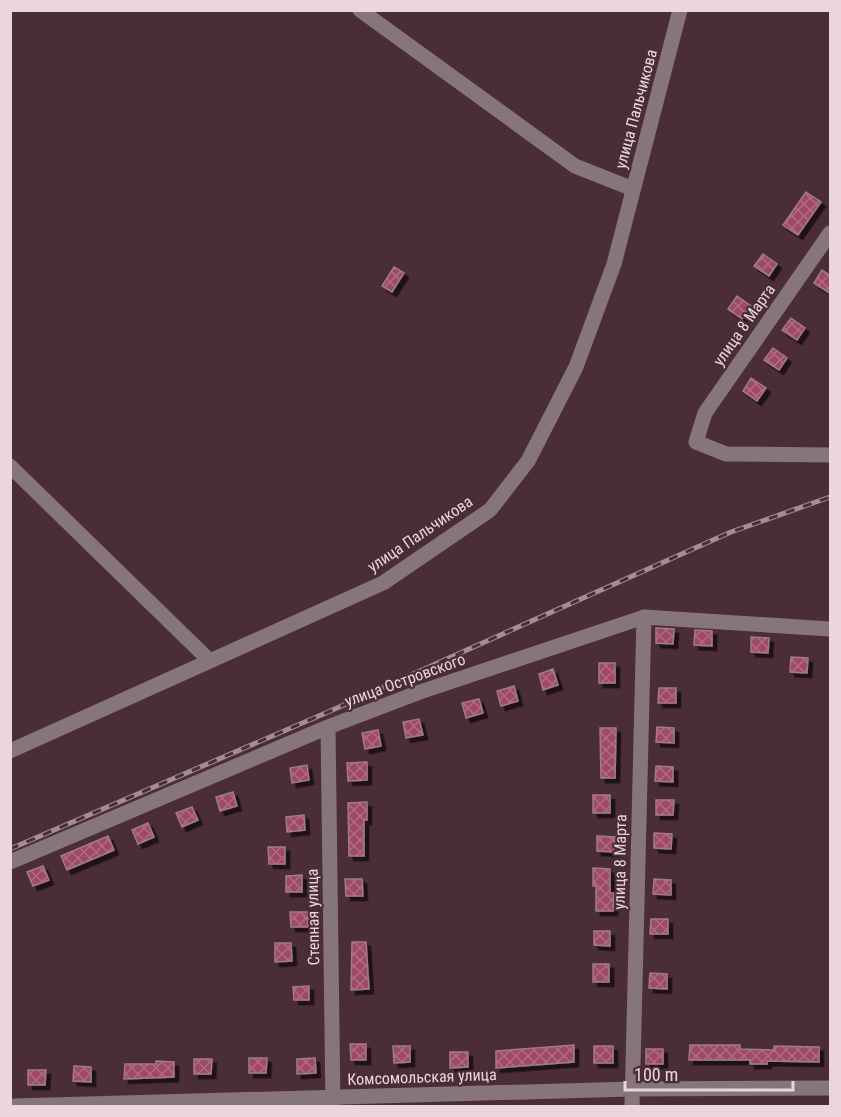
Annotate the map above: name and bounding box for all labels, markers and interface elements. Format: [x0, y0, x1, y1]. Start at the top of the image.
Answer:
street label: улица Пальчикова [611, 47, 661, 171]
street label: улица 8 Марта [709, 281, 779, 369]
street label: улица Пальчикова [364, 492, 476, 576]
street label: улица Островского [342, 649, 468, 711]
street label: улица 8 Марта [610, 814, 630, 910]
street label: Степная улица [303, 868, 323, 966]
scale bar [625, 1054, 793, 1092]
text: 100 m [634, 1064, 678, 1085]
street label: Комсомольская улица [347, 1065, 497, 1089]

